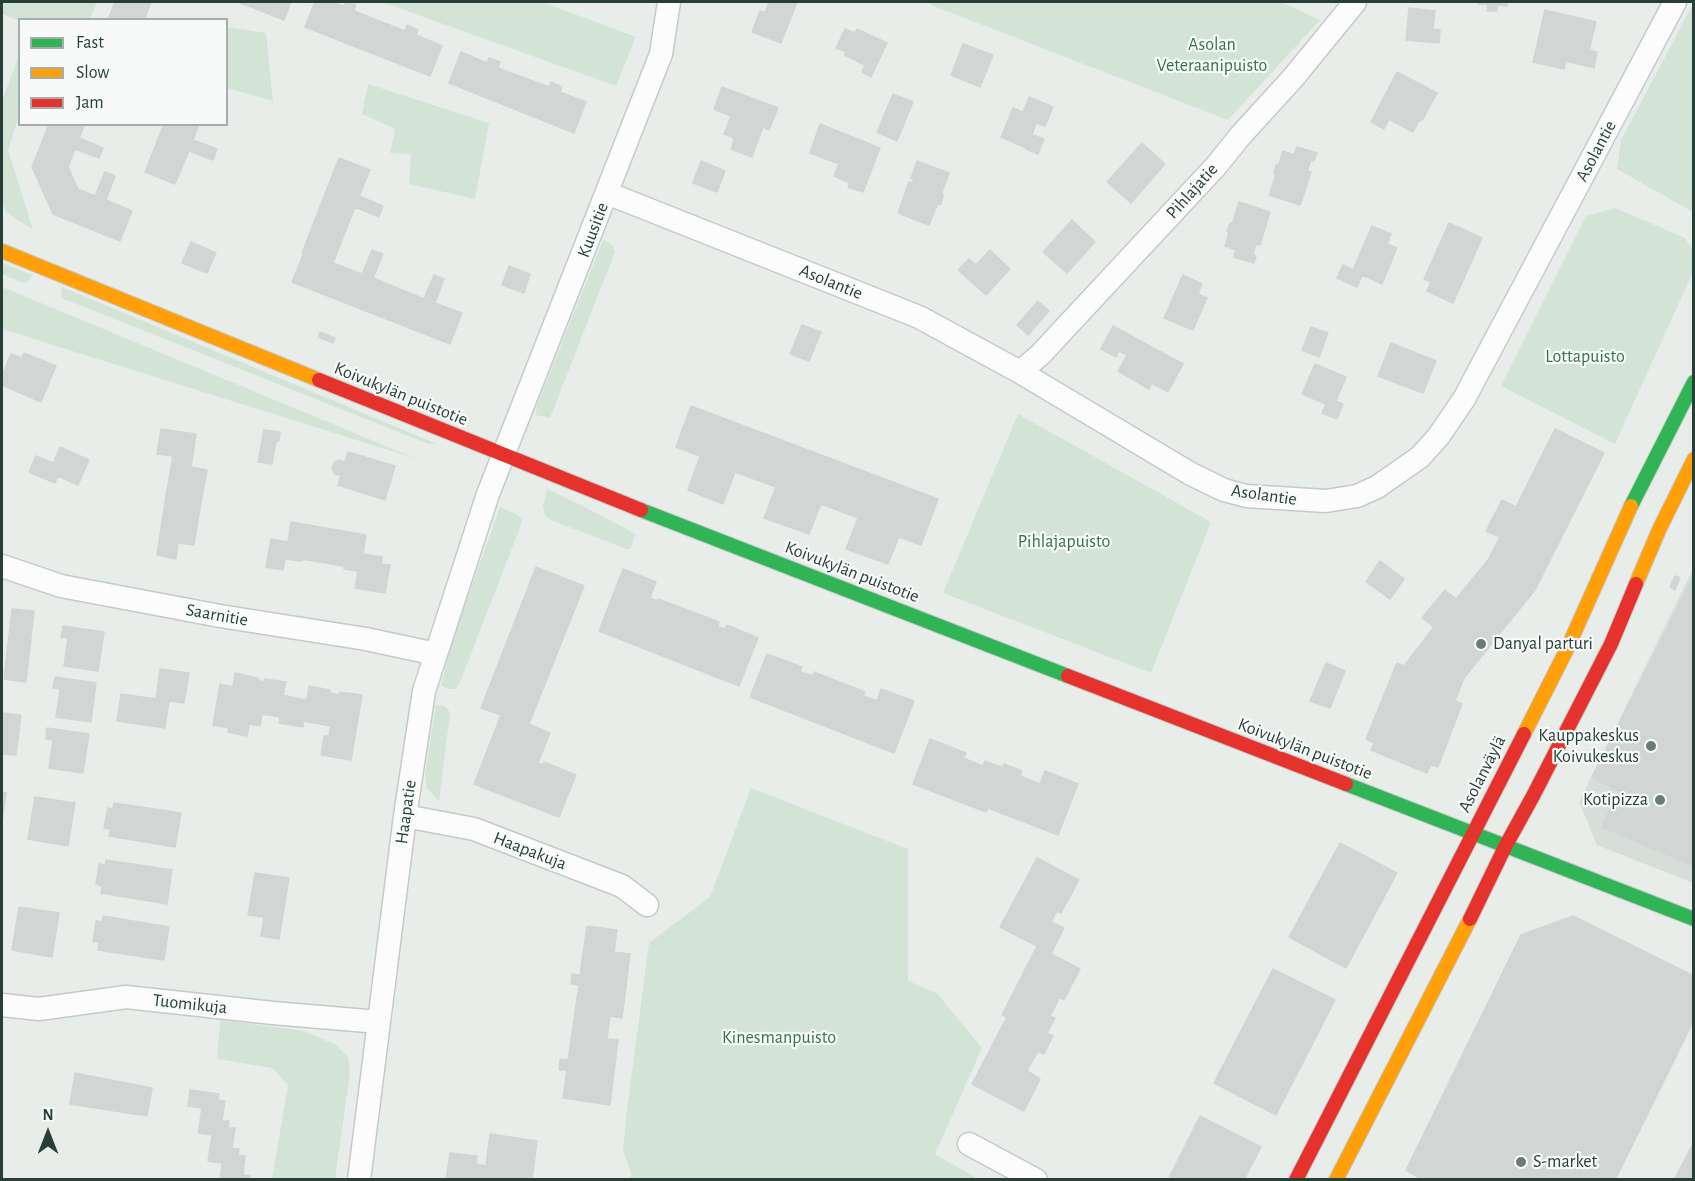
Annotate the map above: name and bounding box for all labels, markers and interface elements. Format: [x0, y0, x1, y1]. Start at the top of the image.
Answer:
legend [18, 18, 228, 126]
text: Fast [76, 34, 104, 52]
park label: Asolan Veteraanipuisto [1157, 34, 1267, 76]
text: Slow [76, 64, 109, 82]
text: Jam [76, 94, 104, 112]
street label: Asolantie [1571, 117, 1621, 185]
street label: Pihlajatie [1161, 159, 1223, 223]
street label: Kuusitie [573, 199, 613, 261]
street label: Asolantie [796, 260, 866, 304]
park label: Lottapuisto [1545, 346, 1625, 368]
street label: Koivukylän puistotie [331, 357, 471, 431]
street label: Asolantie [1230, 480, 1298, 510]
park label: Pihlajapuisto [1018, 531, 1110, 553]
street label: Koivukylän puistotie [782, 536, 922, 608]
street label: Saarnitie [184, 599, 250, 631]
place label: Danyal parturi [1493, 633, 1593, 655]
marker: Danyal parturi [1474, 637, 1488, 651]
street label: Koivukylän puistotie [1235, 713, 1375, 785]
place label: Kauppakeskus Koivukeskus [1538, 725, 1639, 768]
street label: Asolanväylä [1453, 732, 1511, 816]
marker: Kauppakeskus Koivukeskus [1644, 739, 1658, 753]
street label: Haapatie [391, 779, 421, 845]
place label: Kotipizza [1583, 789, 1648, 811]
marker: Kotipizza [1653, 793, 1667, 807]
street label: Haapakuja [490, 827, 570, 875]
street label: Tuomikuja [152, 989, 228, 1019]
park label: Kinesmanpuisto [722, 1027, 836, 1049]
north arrow [18, 1103, 78, 1163]
text: N [42, 1107, 54, 1123]
place label: S-market [1533, 1151, 1597, 1173]
marker: S-market [1514, 1155, 1528, 1169]

